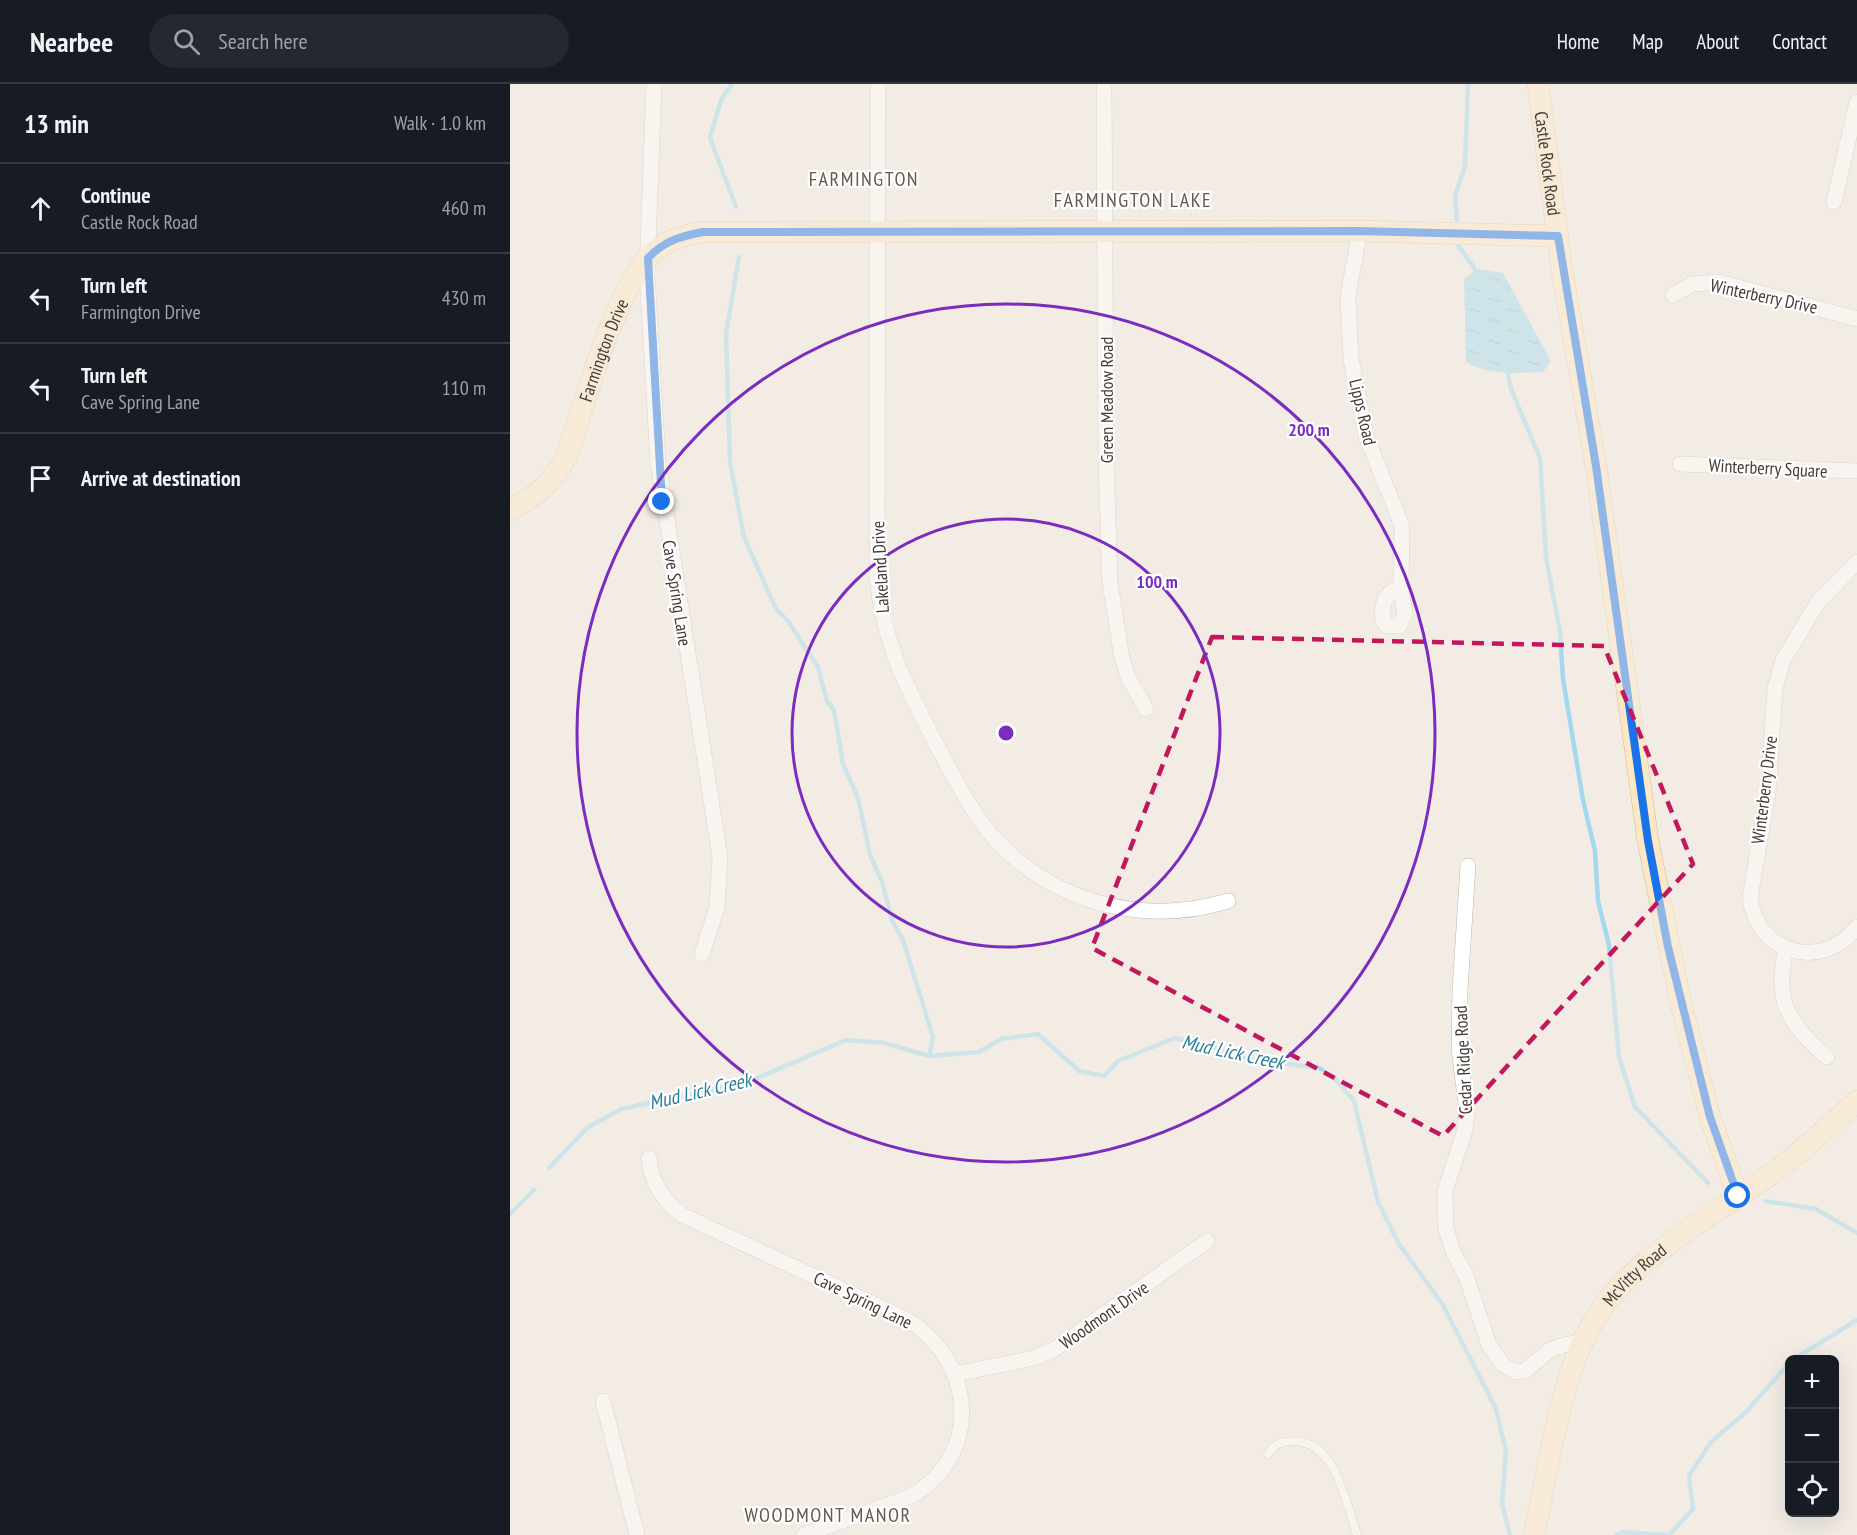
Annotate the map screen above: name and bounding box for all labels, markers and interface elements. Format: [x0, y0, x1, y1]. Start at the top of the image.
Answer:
search box [149, 14, 569, 68]
text: Nearbee [30, 23, 113, 60]
icon: search [170, 25, 203, 58]
text: Search here [218, 27, 308, 55]
text: Home [1557, 28, 1599, 55]
text: Map [1632, 28, 1663, 55]
text: About [1696, 28, 1739, 55]
text: Contact [1772, 28, 1827, 55]
text: 13 min [24, 107, 89, 140]
text: Walk · 1.0 km [394, 110, 486, 136]
street label: Castle Rock Road [1530, 110, 1566, 217]
district label: FARMINGTON [809, 166, 919, 192]
text: Continue [81, 181, 151, 209]
district label: FARMINGTON LAKE [1054, 187, 1212, 213]
icon: ahead [24, 192, 57, 225]
text: 460 m [442, 195, 486, 221]
text: Castle Rock Road [81, 209, 198, 235]
text: Turn left [81, 271, 147, 299]
street label: Winterberry Drive [1708, 273, 1820, 319]
icon: left [24, 282, 57, 315]
text: 430 m [442, 285, 486, 311]
street label: Farmington Drive [573, 295, 633, 404]
text: Farmington Drive [81, 299, 201, 325]
street label: Green Meadow Road [1095, 337, 1118, 463]
text: Turn left [81, 361, 147, 389]
icon: left [24, 372, 57, 405]
text: 110 m [442, 375, 486, 401]
street label: Lipps Road [1344, 376, 1382, 448]
text: Cave Spring Lane [81, 389, 200, 415]
text: 200 m [1288, 418, 1330, 441]
street label: Winterberry Square [1708, 453, 1828, 483]
icon: arrive [24, 462, 57, 495]
text: Arrive at destination [81, 464, 241, 492]
route end [648, 488, 674, 514]
street label: Lakeland Drive [866, 520, 894, 614]
street label: Cave Spring Lane [657, 538, 697, 648]
text: 100 m [1136, 570, 1178, 593]
centre of rings [996, 723, 1016, 743]
street label: Winterberry Drive [1746, 735, 1782, 845]
street label: Cedar Ridge Road [1449, 1005, 1477, 1115]
water label: Mud Lick Creek [1179, 1028, 1289, 1076]
water label: Mud Lick Creek [646, 1066, 756, 1115]
route start [1724, 1182, 1750, 1208]
street label: McVitty Road [1597, 1238, 1671, 1310]
street label: Cave Spring Lane [810, 1266, 916, 1334]
street label: Woodmont Drive [1055, 1276, 1153, 1354]
map controls [1785, 1355, 1839, 1517]
button: + [1785, 1355, 1839, 1409]
button: − [1785, 1409, 1839, 1463]
button: locate [1785, 1463, 1839, 1517]
district label: WOODMONT MANOR [744, 1502, 912, 1528]

